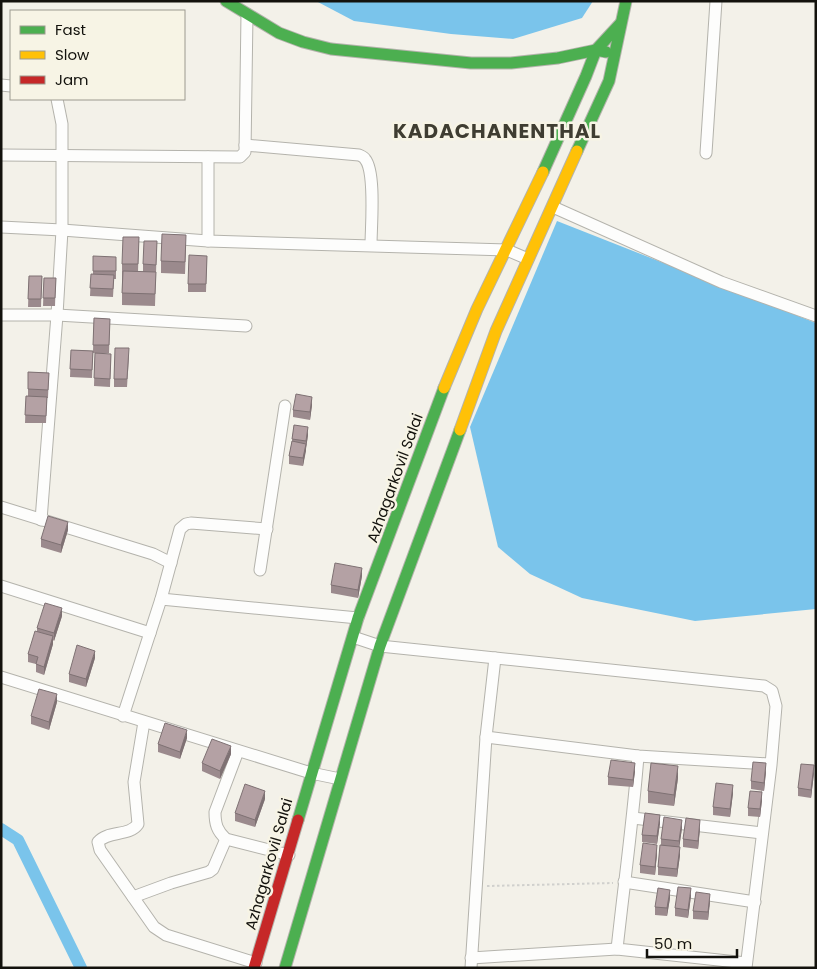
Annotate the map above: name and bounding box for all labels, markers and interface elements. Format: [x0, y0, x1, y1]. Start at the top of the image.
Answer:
legend [10, 10, 185, 100]
text: Fast [55, 19, 86, 40]
text: Slow [55, 44, 90, 65]
text: Jam [55, 69, 89, 90]
district label: KADACHANENTHAL [393, 117, 601, 145]
street label: Azhagarkovil Salai [361, 410, 428, 545]
street label: Azhagarkovil Salai [240, 796, 297, 932]
scale bar [647, 926, 737, 958]
text: 50 m [654, 933, 692, 954]

